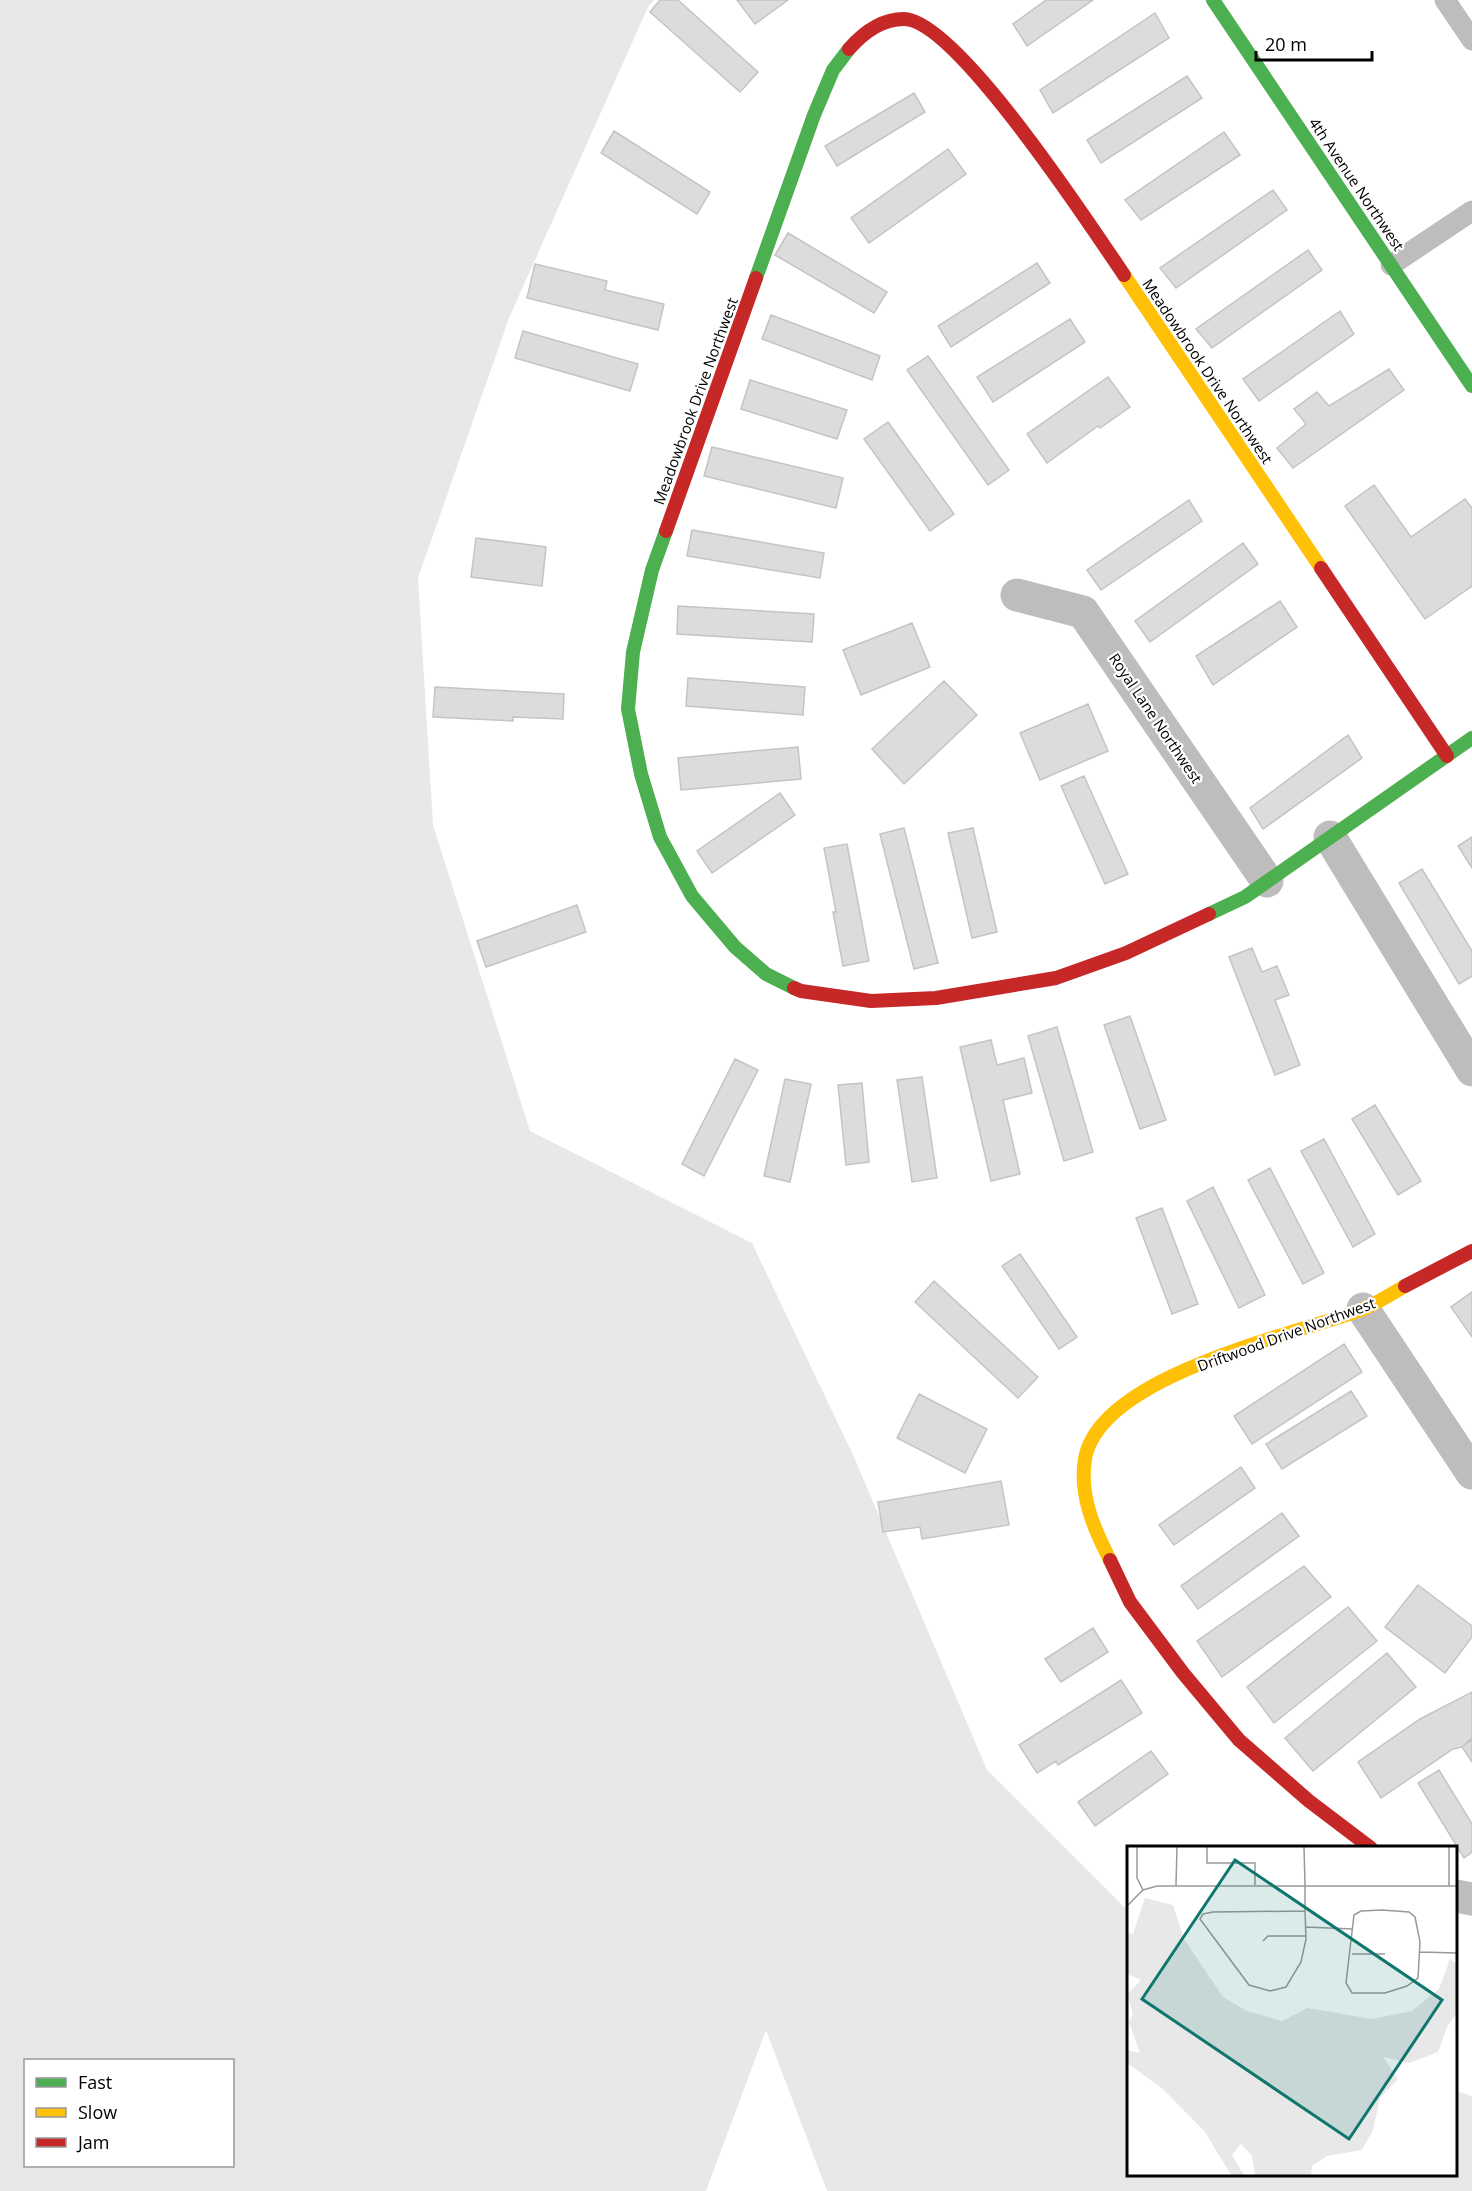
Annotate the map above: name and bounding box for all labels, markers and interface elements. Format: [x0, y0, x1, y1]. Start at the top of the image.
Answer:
scale bar [1256, 24, 1372, 62]
text: 20 m [1265, 32, 1307, 56]
street label: 4th Avenue Northwest [1305, 113, 1409, 255]
street label: Meadowbrook Drive Northwest [1138, 274, 1278, 468]
street label: Meadowbrook Drive Northwest [648, 295, 742, 507]
street label: Royal Lane Northwest [1105, 649, 1207, 787]
street label: Driftwood Drive Northwest [1194, 1292, 1378, 1376]
inset map [1127, 1846, 1457, 2176]
legend [24, 2059, 234, 2167]
text: Fast [78, 2070, 112, 2094]
text: Slow [78, 2100, 117, 2124]
text: Jam [76, 2130, 110, 2154]

